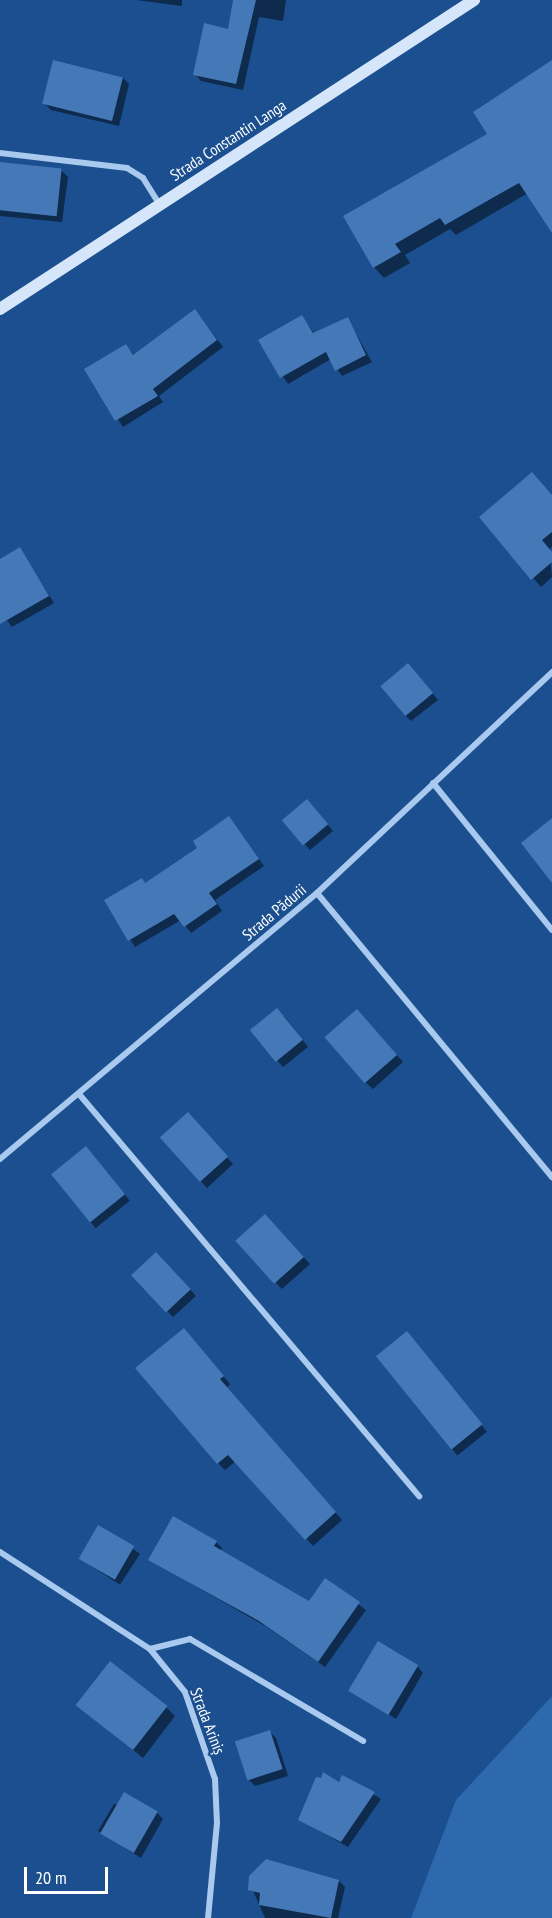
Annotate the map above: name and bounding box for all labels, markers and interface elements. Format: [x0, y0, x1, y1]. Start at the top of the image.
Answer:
street label: Strada Constantin Langa [166, 95, 290, 185]
street label: Strada Pădurii [238, 880, 310, 944]
street label: Strada Ariniș [186, 1685, 230, 1757]
scale bar [27, 1855, 111, 1893]
text: 20 m [35, 1866, 67, 1889]

